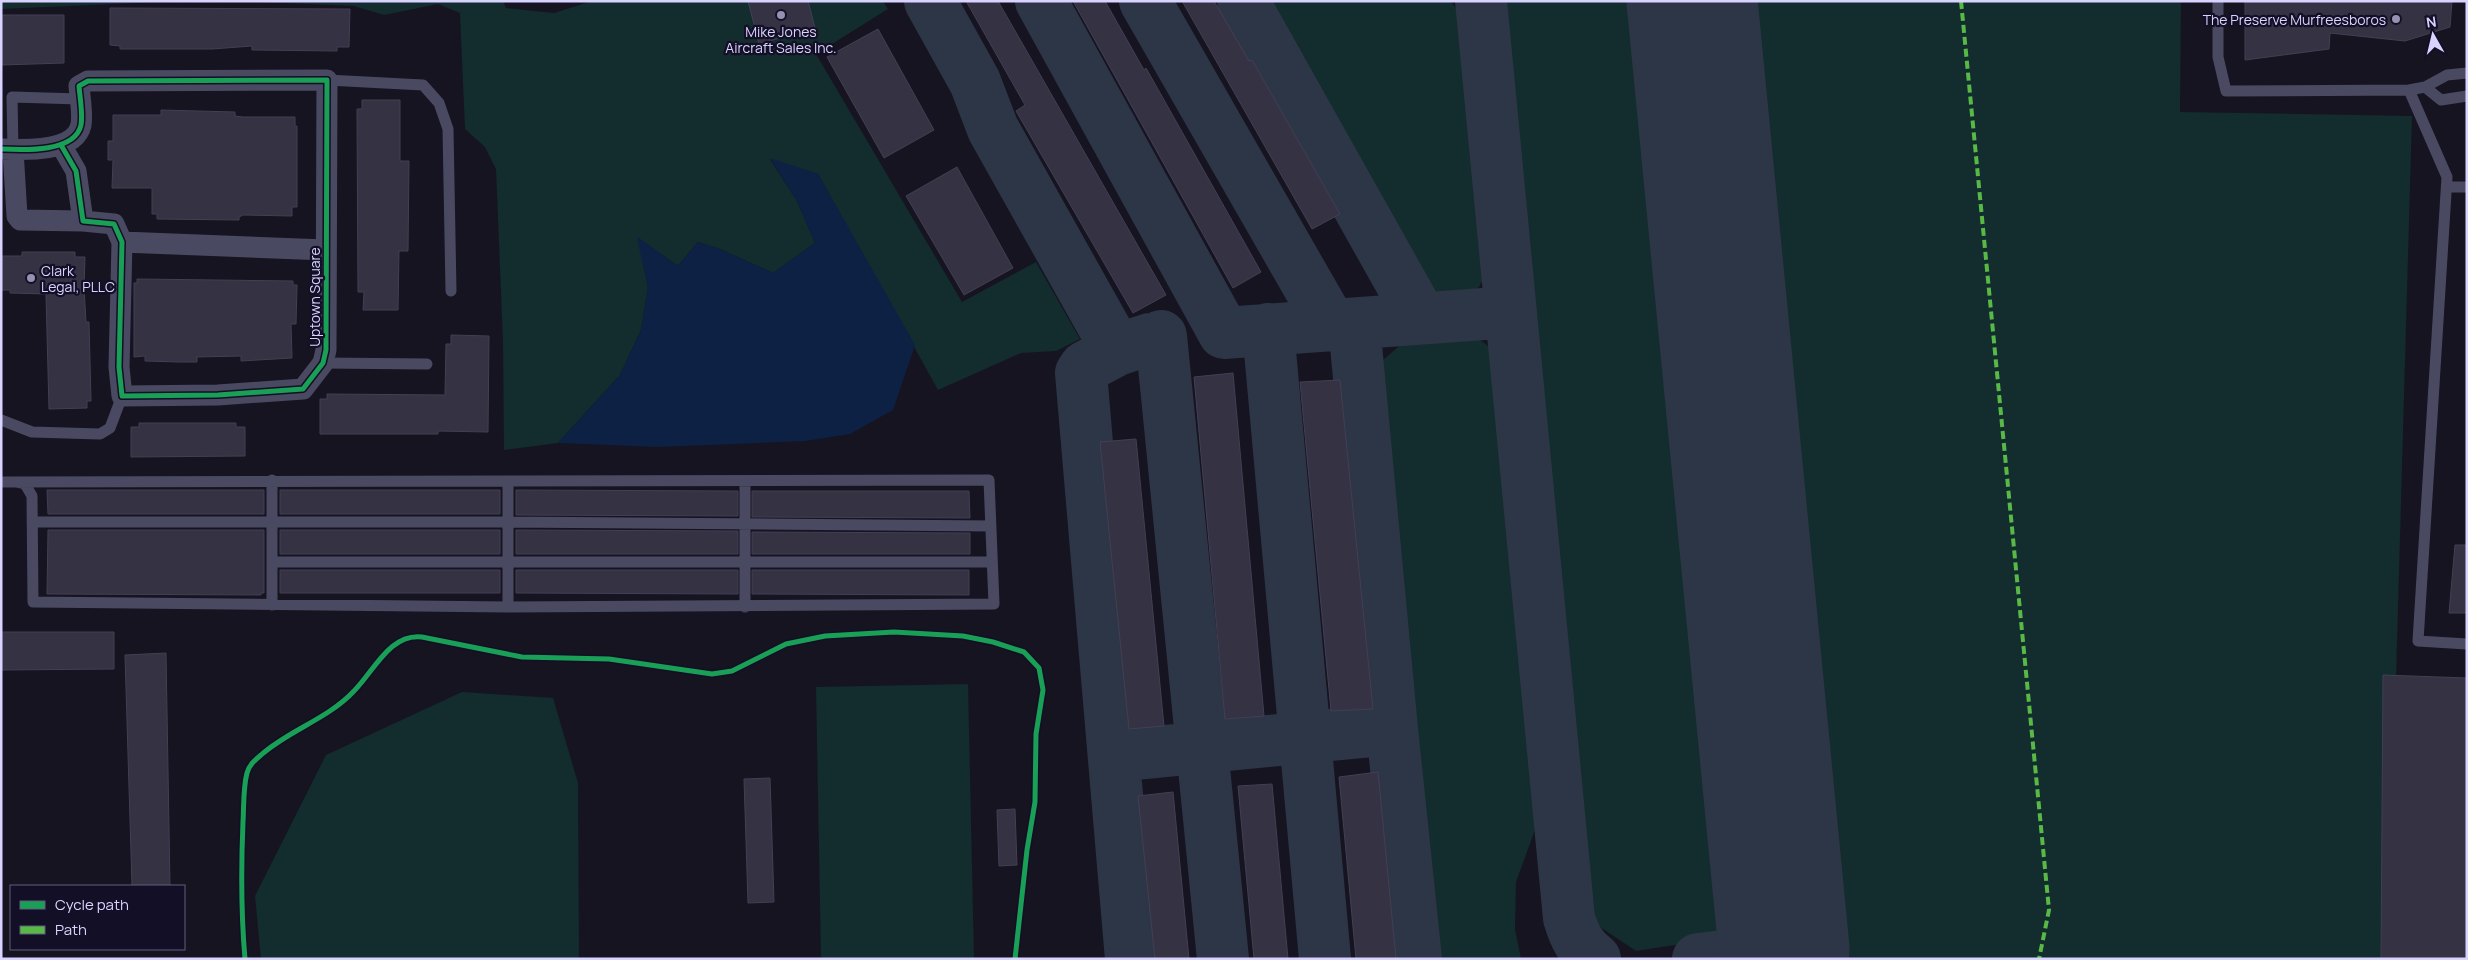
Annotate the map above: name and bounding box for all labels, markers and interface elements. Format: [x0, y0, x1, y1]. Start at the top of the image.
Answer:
marker: Mike Jones Aircraft Sales Inc. [775, 9, 787, 21]
place label: The Preserve Murfreesboros [2203, 10, 2386, 29]
north arrow [2408, 10, 2458, 60]
text: N [2425, 12, 2437, 32]
marker: The Preserve Murfreesboros [2390, 13, 2402, 25]
place label: Mike Jones Aircraft Sales Inc. [725, 22, 837, 57]
street label: Uptown Square [305, 247, 324, 347]
place label: Clark Legal, PLLC [41, 261, 115, 296]
marker: Clark Legal, PLLC [25, 272, 37, 284]
legend [10, 885, 185, 950]
text: Cycle path [55, 894, 129, 915]
text: Path [55, 919, 87, 940]

